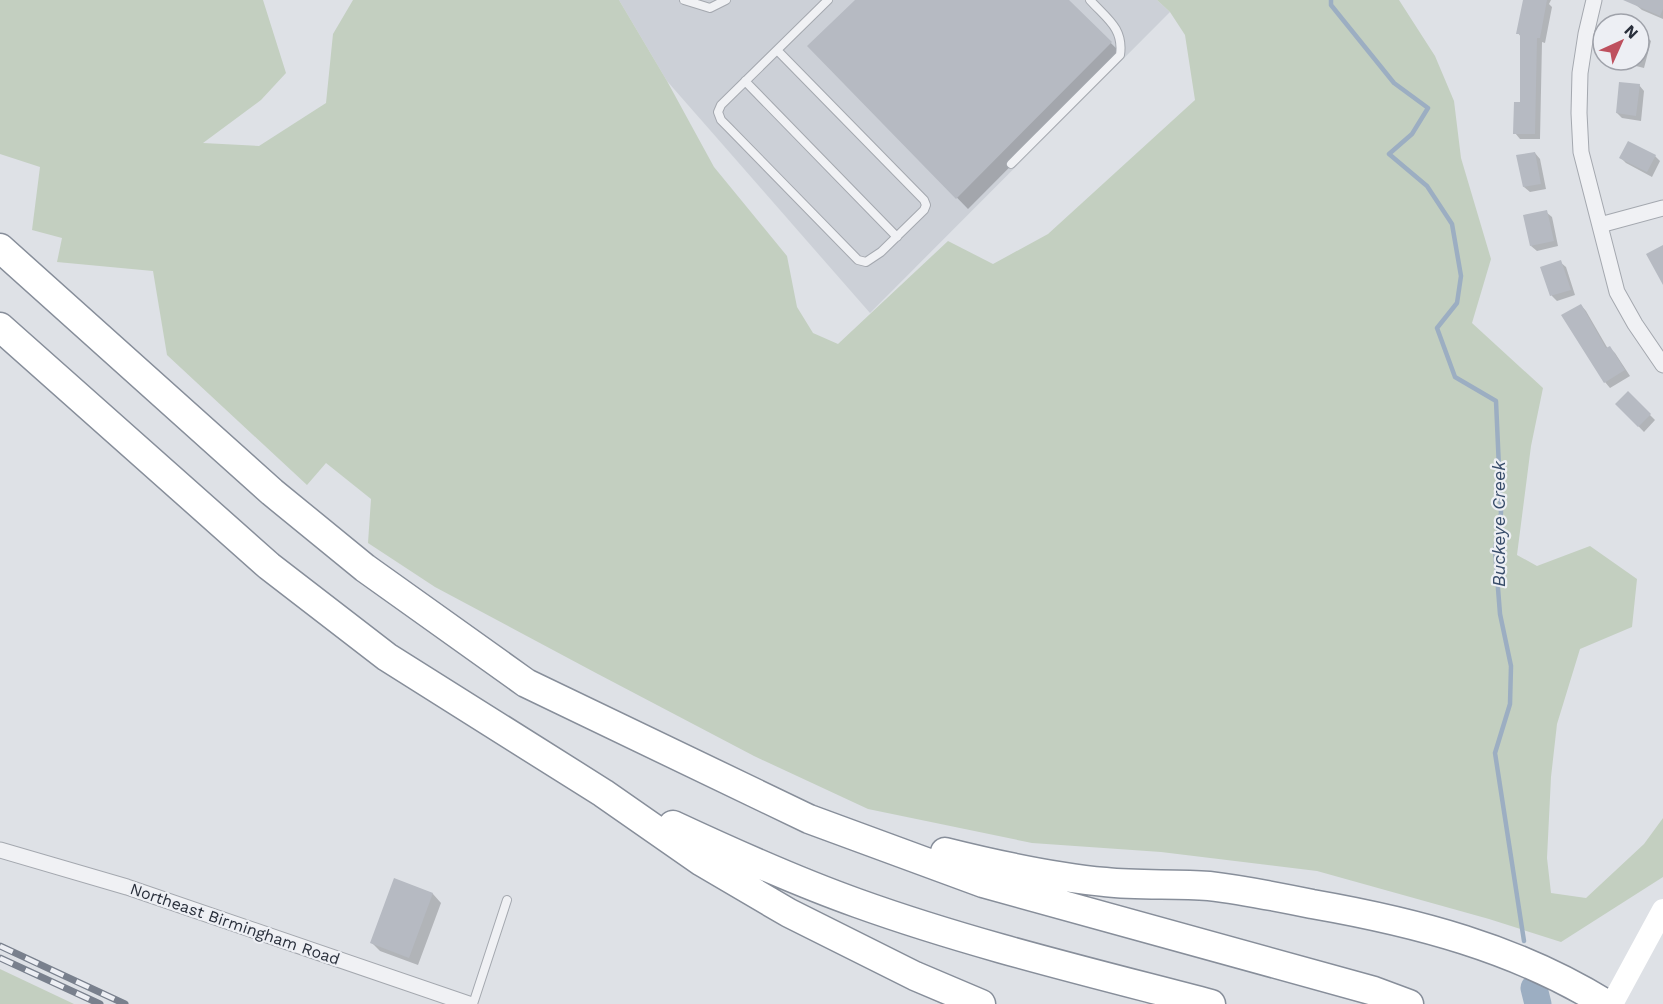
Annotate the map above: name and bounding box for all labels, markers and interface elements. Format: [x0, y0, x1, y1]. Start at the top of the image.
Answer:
north arrow [1591, 12, 1651, 72]
text: N [1620, 21, 1642, 43]
water label: Buckeye Creek [1488, 460, 1509, 587]
street label: Northeast Birmingham Road [128, 879, 342, 969]

